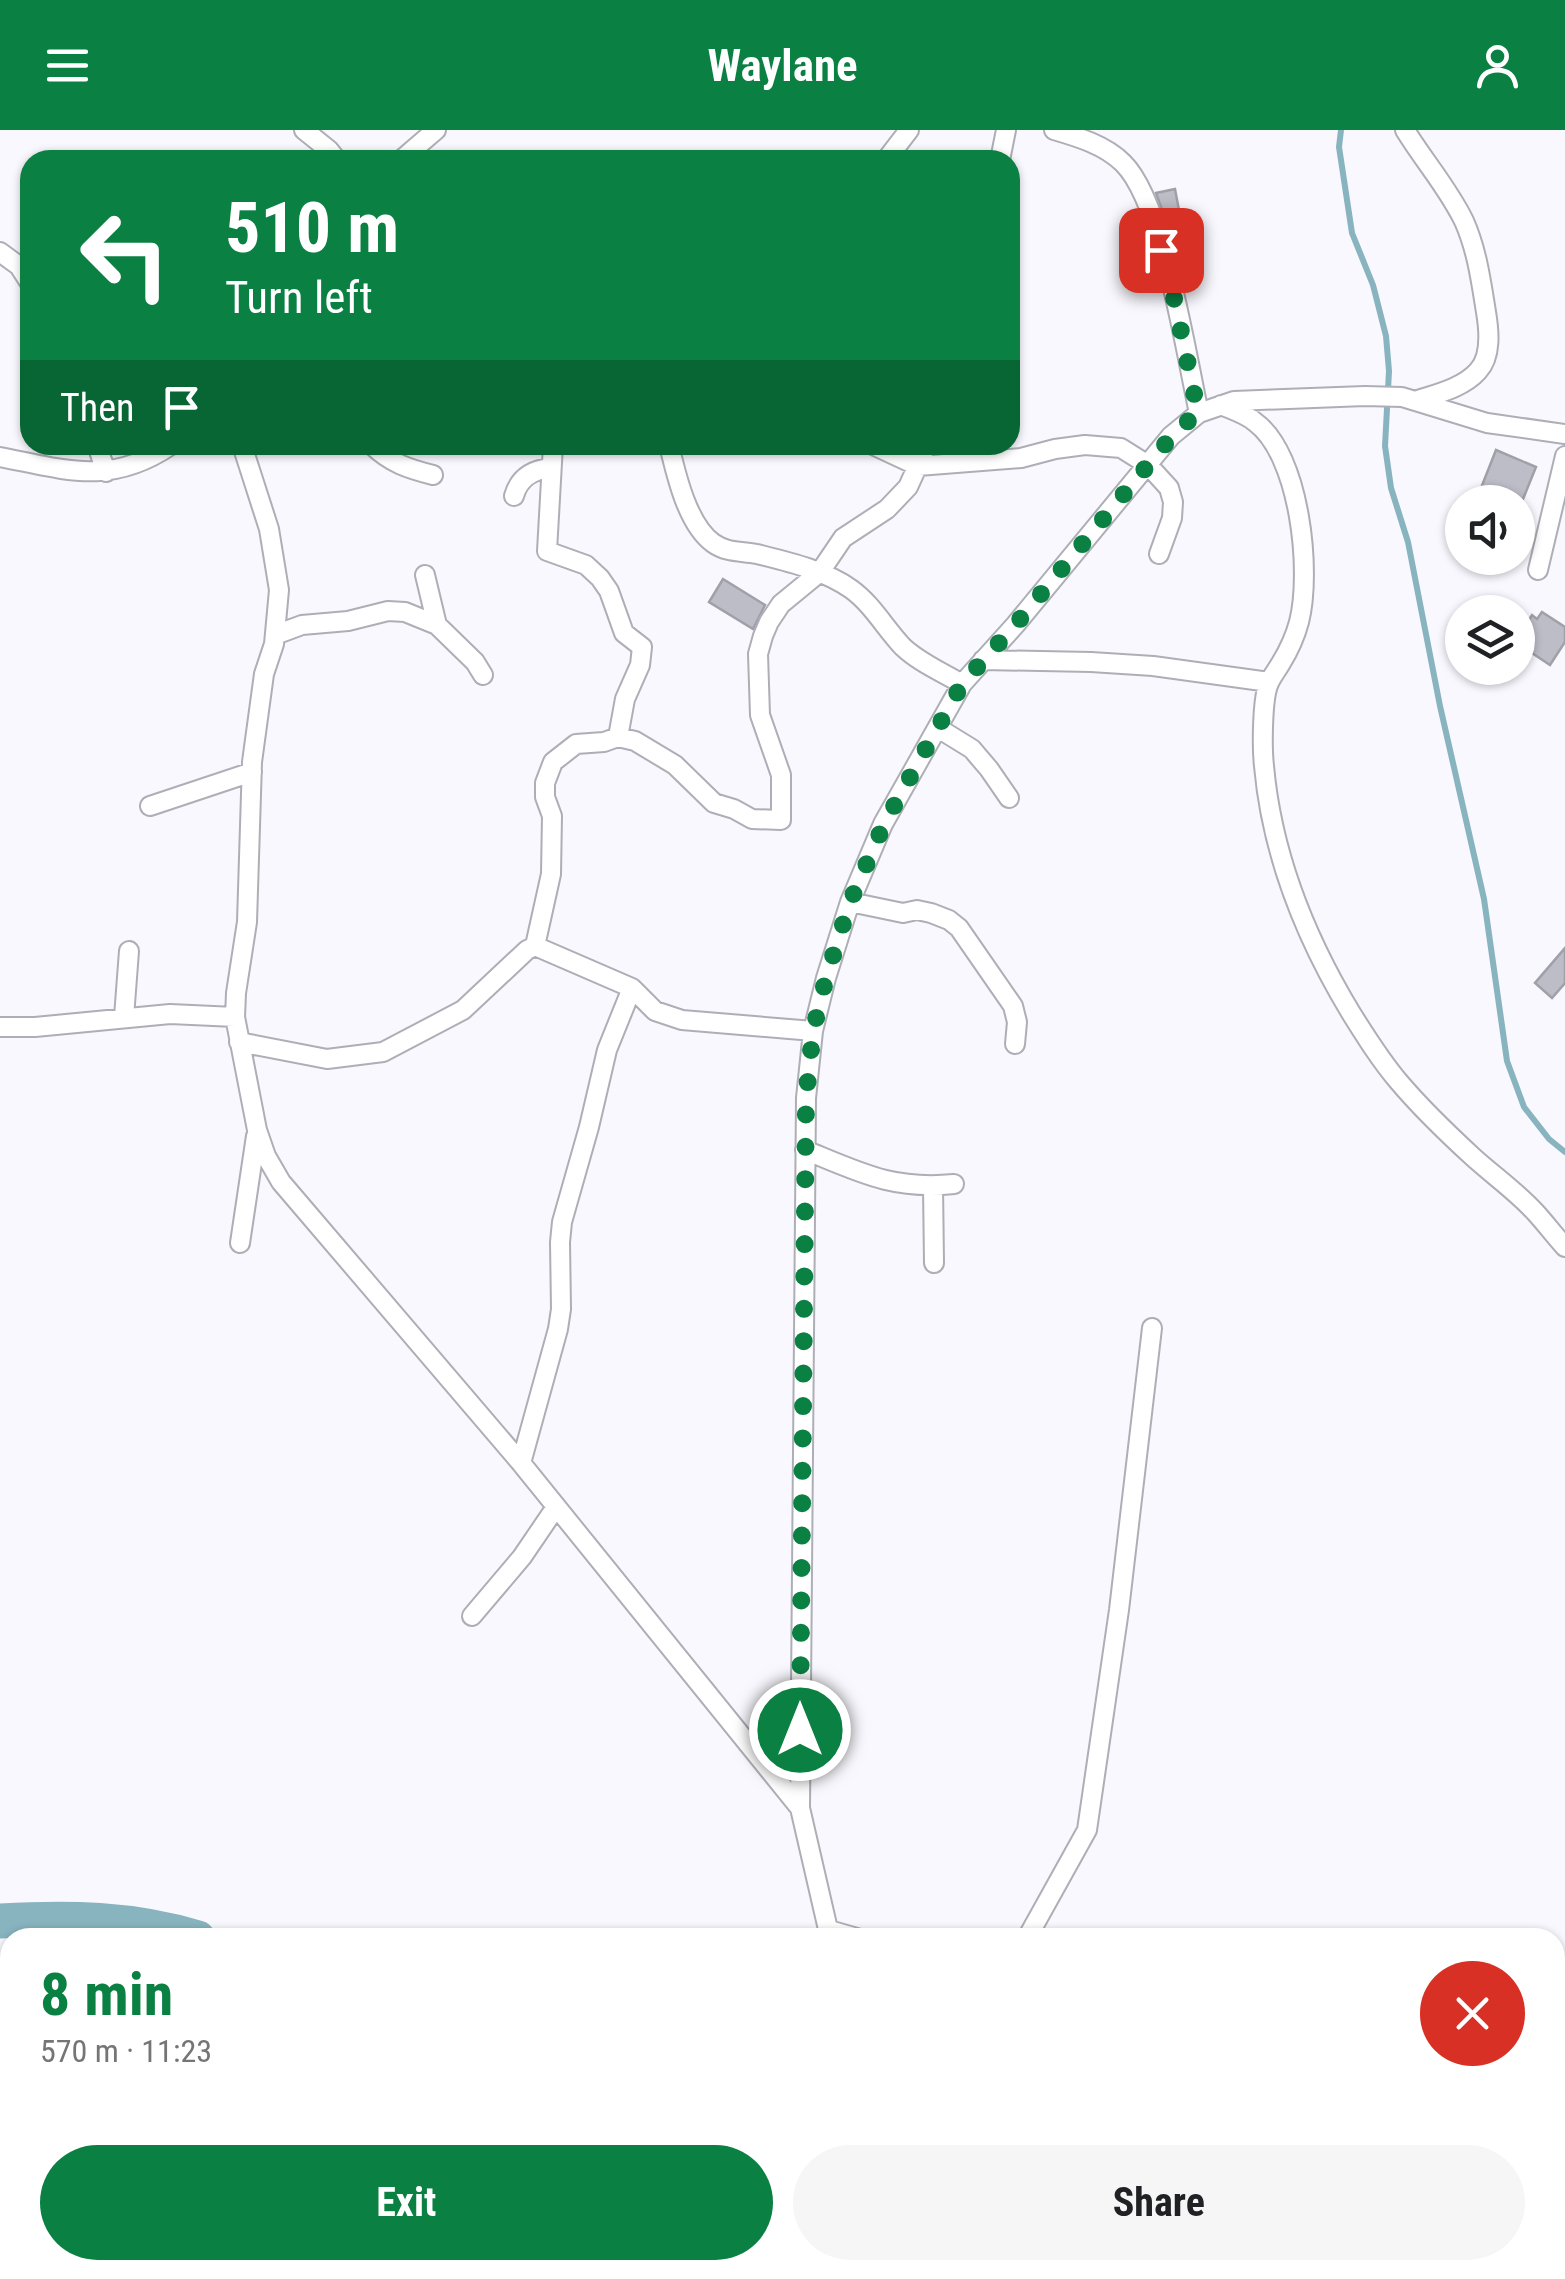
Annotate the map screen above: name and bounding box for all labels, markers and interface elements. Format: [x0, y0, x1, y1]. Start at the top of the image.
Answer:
icon: menu [40, 38, 95, 93]
icon: person [1470, 38, 1525, 93]
text: Waylane [707, 39, 858, 92]
text: 510 m [225, 187, 399, 269]
icon: left [60, 190, 190, 320]
pin [1119, 208, 1204, 293]
icon: arrive [1134, 223, 1189, 278]
text: Turn left [225, 271, 373, 324]
icon: arrive [154, 380, 209, 435]
text: Then [60, 386, 134, 430]
map controls [1445, 485, 1535, 685]
button: sound [1445, 485, 1535, 575]
button: layers [1445, 595, 1535, 685]
position arrow [748, 1678, 852, 1782]
text: 8 min [40, 1959, 173, 2030]
button: close [1420, 1961, 1525, 2066]
text: 570 m · 11:23 [40, 2032, 212, 2070]
button: Exit [40, 2145, 773, 2260]
button: Share [793, 2145, 1525, 2260]

